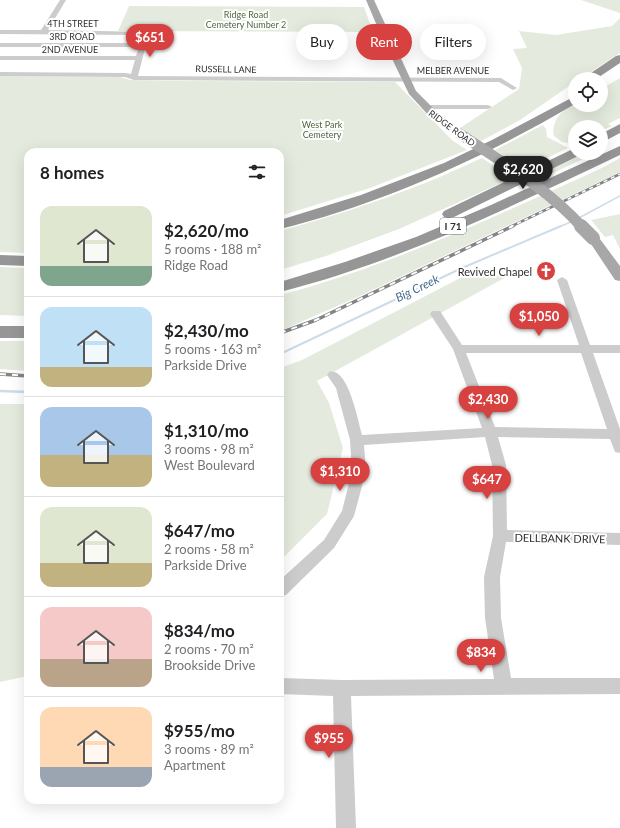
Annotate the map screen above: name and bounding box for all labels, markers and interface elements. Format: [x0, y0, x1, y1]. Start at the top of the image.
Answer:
park label: Ridge Road Cemetery Number 2 [206, 9, 286, 30]
street label: 4TH STREET [47, 18, 99, 29]
pin: $651 [126, 24, 174, 58]
chip: Buy [296, 24, 348, 60]
chip: Rent [356, 24, 412, 60]
chip: Filters [420, 24, 486, 60]
text: $651 [135, 29, 165, 45]
street label: 3RD ROAD [49, 31, 95, 42]
street label: 2ND AVENUE [42, 44, 98, 55]
street label: RUSSELL LANE [195, 63, 257, 75]
street label: MELBER AVENUE [417, 65, 489, 76]
map controls [568, 72, 608, 160]
button: locate [568, 72, 608, 112]
street label: RIDGE ROAD [427, 107, 477, 149]
park label: West Park Cemetery [302, 119, 343, 140]
button: layers [568, 120, 608, 160]
pin: $2,620 [490, 156, 556, 190]
icon: filters [246, 161, 268, 183]
text: $2,620 [503, 161, 543, 177]
text: 8 homes [40, 162, 104, 183]
road number: I 71 [440, 218, 466, 234]
text: $2,620/mo [164, 220, 249, 241]
icon: home [72, 222, 120, 270]
text: 5 rooms · 188 m² [164, 241, 261, 257]
text: Ridge Road [164, 257, 228, 273]
church icon: Revived Chapel [535, 260, 557, 282]
place label: Revived Chapel [458, 265, 532, 278]
water label: Big Creek [393, 271, 442, 305]
pin: $1,050 [506, 303, 572, 337]
text: $1,050 [519, 308, 559, 324]
text: $2,430/mo [164, 320, 249, 341]
icon: home [72, 323, 120, 371]
text: 5 rooms · 163 m² [164, 341, 261, 357]
text: Parkside Drive [164, 357, 247, 373]
pin: $2,430 [455, 386, 521, 420]
text: $2,430 [468, 391, 508, 407]
text: $1,310/mo [164, 420, 249, 441]
icon: home [72, 423, 120, 471]
text: 3 rooms · 98 m² [164, 441, 254, 457]
text: West Boulevard [164, 457, 255, 473]
pin: $1,310 [307, 458, 373, 492]
text: $1,310 [320, 463, 360, 479]
pin: $647 [463, 466, 511, 500]
text: $647 [472, 471, 502, 487]
text: $647/mo [164, 520, 235, 541]
icon: home [72, 523, 120, 571]
street label: DELLBANK DRIVE [514, 531, 606, 545]
text: 2 rooms · 58 m² [164, 541, 254, 557]
text: Parkside Drive [164, 557, 247, 573]
text: $834/mo [164, 620, 235, 641]
icon: home [72, 623, 120, 671]
pin: $834 [457, 639, 505, 673]
text: 2 rooms · 70 m² [164, 641, 254, 657]
text: $834 [466, 644, 496, 660]
text: Brookside Drive [164, 657, 255, 673]
text: $955/mo [164, 720, 235, 741]
icon: home [72, 723, 120, 771]
pin: $955 [305, 725, 353, 759]
text: $955 [314, 730, 344, 746]
text: 3 rooms · 89 m² [164, 741, 254, 757]
text: Apartment [164, 757, 225, 773]

